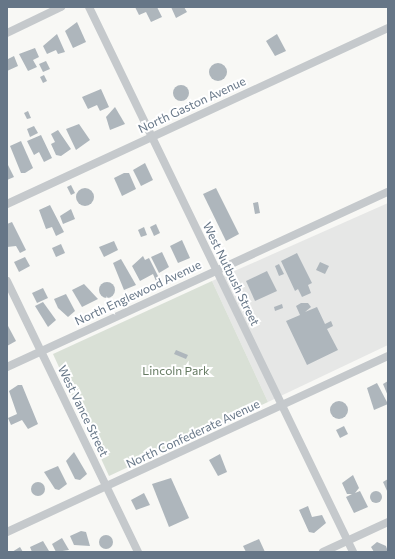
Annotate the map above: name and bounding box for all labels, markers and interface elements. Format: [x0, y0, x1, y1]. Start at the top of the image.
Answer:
street label: North Gaston Avenue [136, 74, 248, 136]
street label: West Nutbush Street [200, 220, 262, 328]
street label: North Englewood Avenue [73, 257, 203, 329]
street label: West Vance Street [55, 363, 111, 459]
park label: Lincoln Park [142, 364, 210, 378]
street label: North Confederate Avenue [124, 397, 262, 471]

